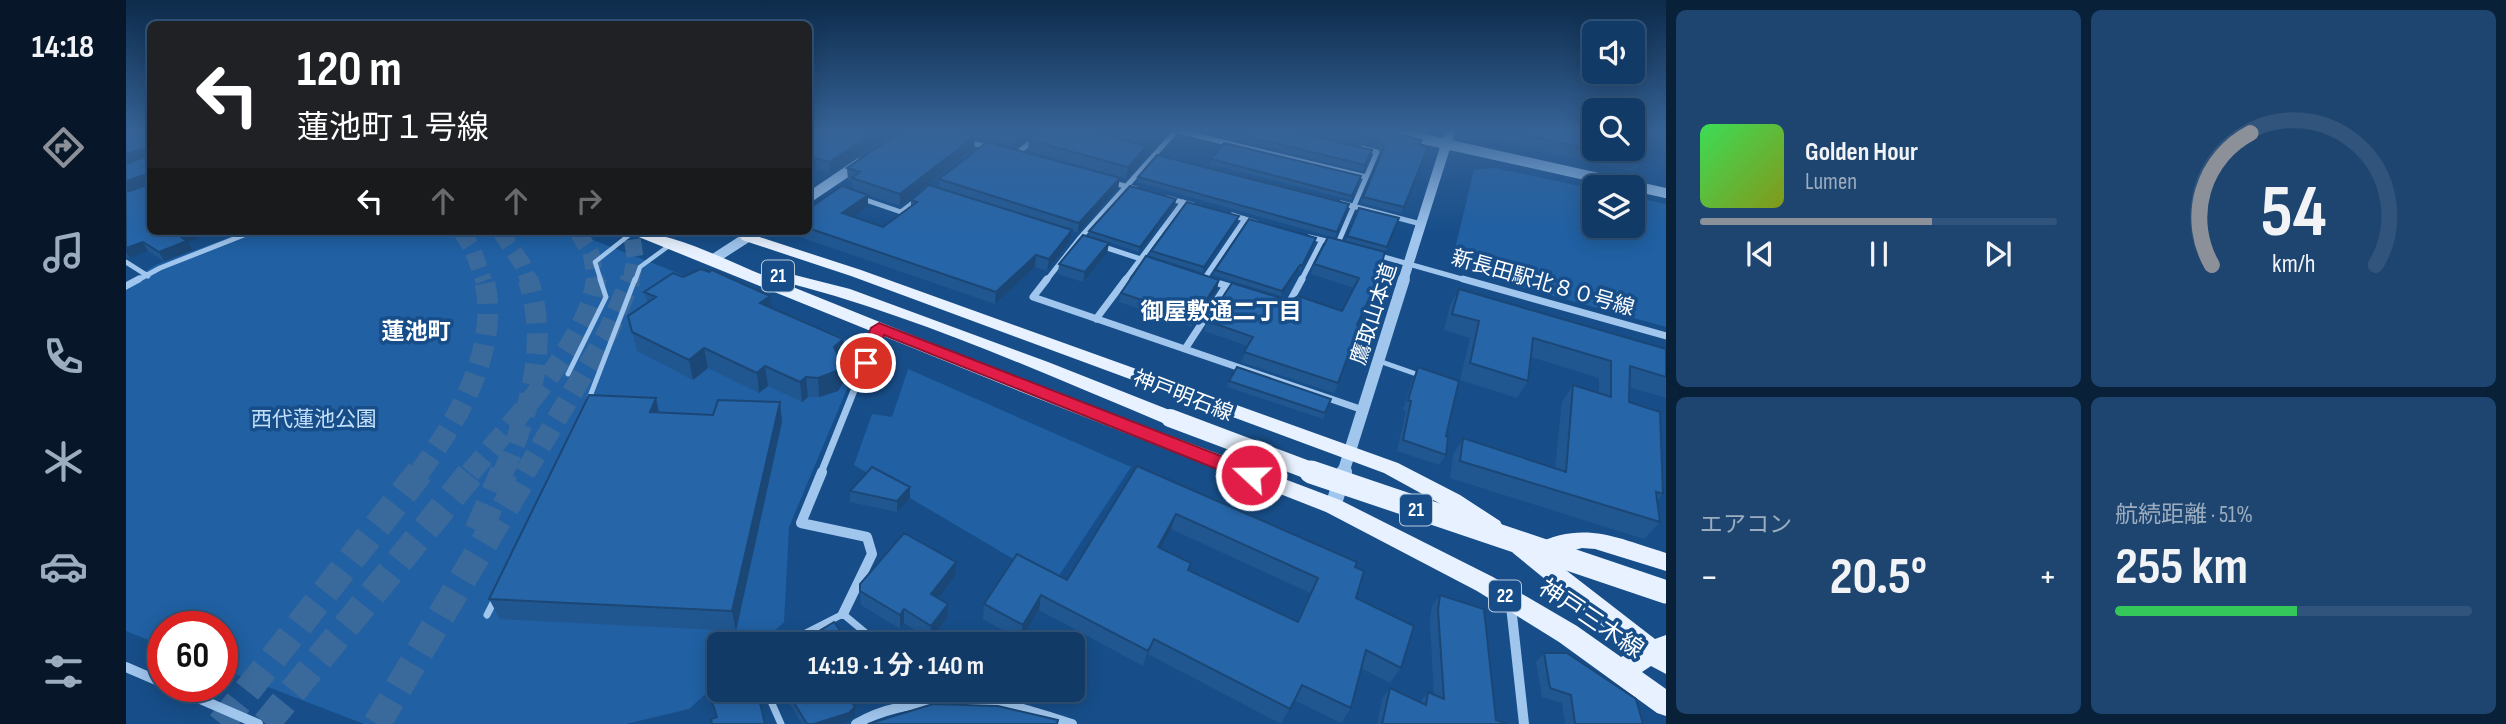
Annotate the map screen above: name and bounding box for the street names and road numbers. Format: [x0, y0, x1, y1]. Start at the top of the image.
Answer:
street label: 新長田駅北８０号線 [1449, 245, 1637, 321]
road number: 21 [762, 260, 794, 292]
street label: 鷹取山本道 [1346, 260, 1402, 368]
street label: 神戸明石線 [1130, 366, 1236, 426]
road number: 21 [1400, 495, 1432, 526]
street label: 神戸三木線 [1533, 573, 1649, 665]
road number: 22 [1489, 580, 1521, 611]

